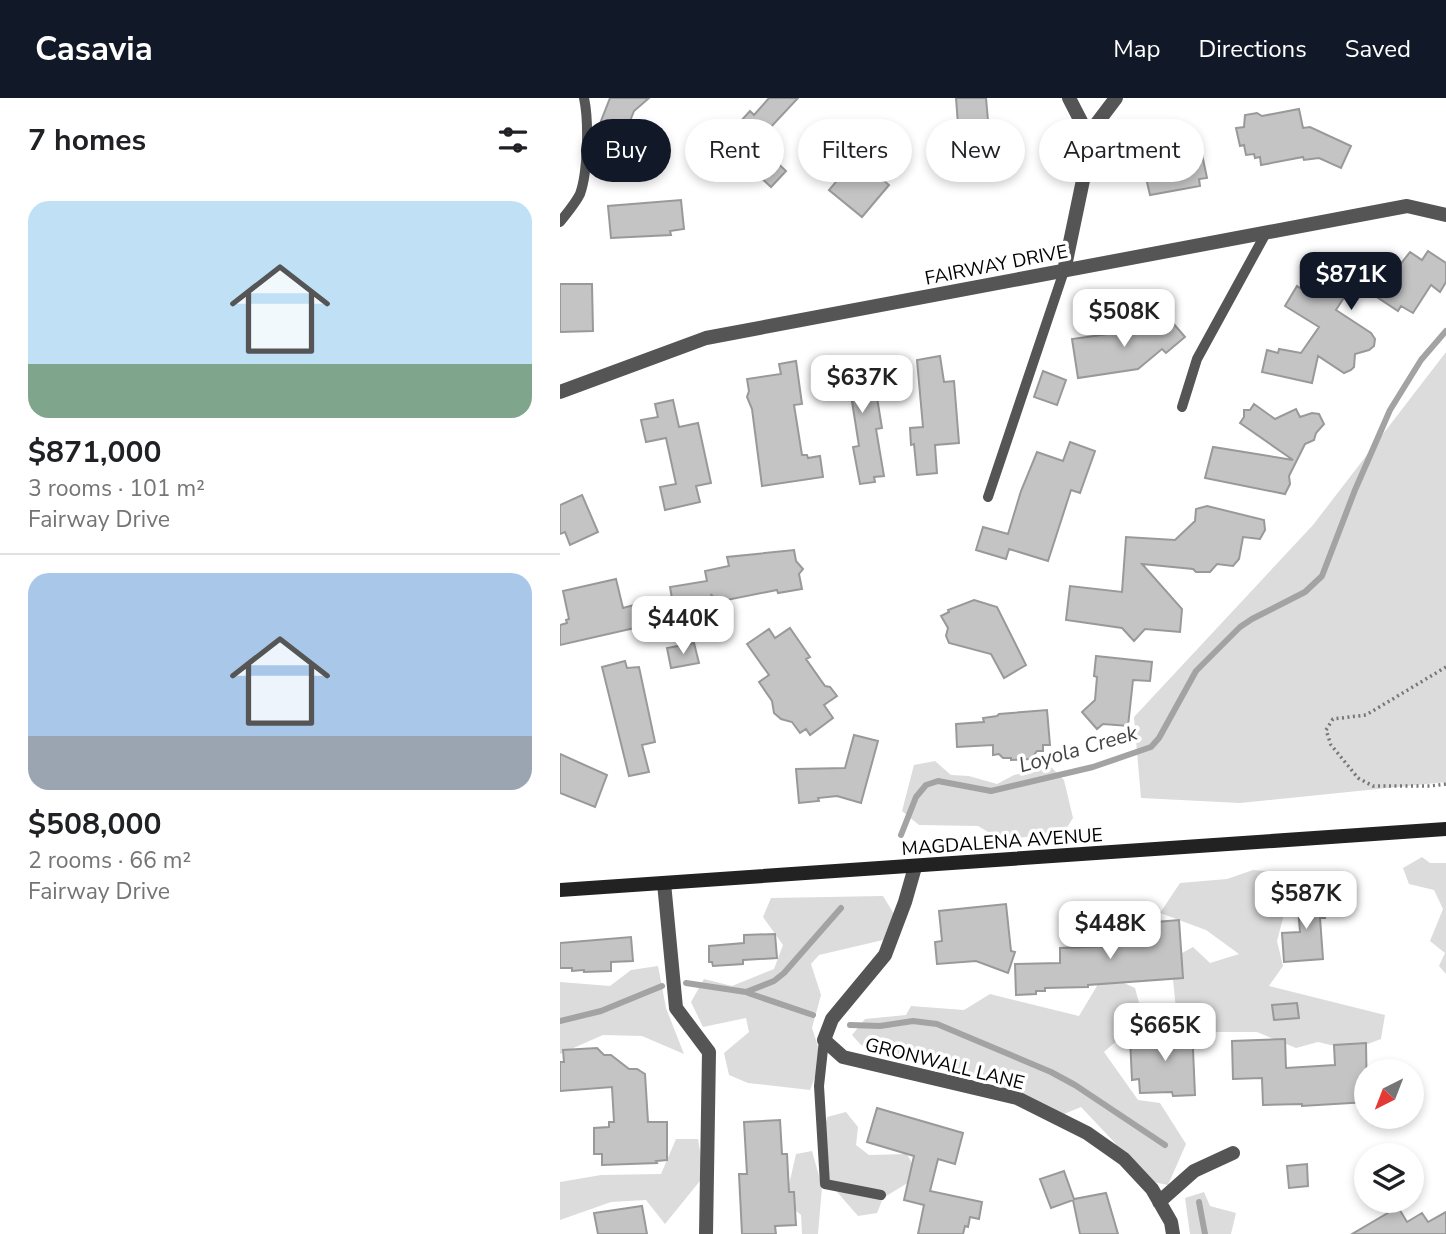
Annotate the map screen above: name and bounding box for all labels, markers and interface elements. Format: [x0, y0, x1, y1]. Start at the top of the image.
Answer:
text: Casavia [35, 27, 153, 72]
text: Map [1113, 33, 1160, 65]
text: Directions [1198, 33, 1307, 65]
text: Saved [1345, 33, 1411, 65]
chip: Buy [581, 119, 671, 182]
chip: Rent [685, 119, 784, 182]
chip: Filters [798, 119, 912, 182]
chip: New [926, 119, 1025, 182]
chip: Apartment [1039, 119, 1204, 182]
text: 7 homes [28, 120, 146, 161]
icon: filters [494, 121, 532, 159]
street label: FAIRWAY DRIVE [923, 238, 1070, 292]
icon: home [217, 246, 343, 372]
pin: $871K [1302, 252, 1400, 312]
text: $871K [1316, 259, 1386, 290]
pin: $508K [1075, 289, 1173, 349]
text: $508K [1089, 296, 1159, 327]
pin: $637K [813, 356, 911, 415]
text: $637K [827, 362, 897, 393]
text: $871,000 [28, 432, 161, 473]
text: 3 rooms · 101 m² [28, 473, 205, 504]
text: Fairway Drive [28, 504, 170, 535]
pin: $440K [634, 596, 732, 656]
text: $440K [648, 603, 718, 634]
icon: home [217, 618, 343, 744]
water label: Loyola Creek [1015, 719, 1141, 779]
text: $508,000 [28, 804, 161, 845]
street label: MAGDALENA AVENUE [901, 822, 1103, 862]
text: 2 rooms · 66 m² [28, 845, 191, 876]
pin: $587K [1257, 872, 1355, 931]
text: Fairway Drive [28, 876, 170, 907]
text: $587K [1271, 878, 1341, 909]
pin: $448K [1061, 902, 1159, 961]
text: $448K [1075, 908, 1145, 939]
pin: $665K [1116, 1004, 1214, 1063]
text: $665K [1130, 1010, 1200, 1041]
street label: GRONWALL LANE [862, 1032, 1027, 1096]
north arrow [1354, 1059, 1424, 1129]
map controls [1354, 1059, 1424, 1213]
button: layers [1354, 1143, 1424, 1213]

